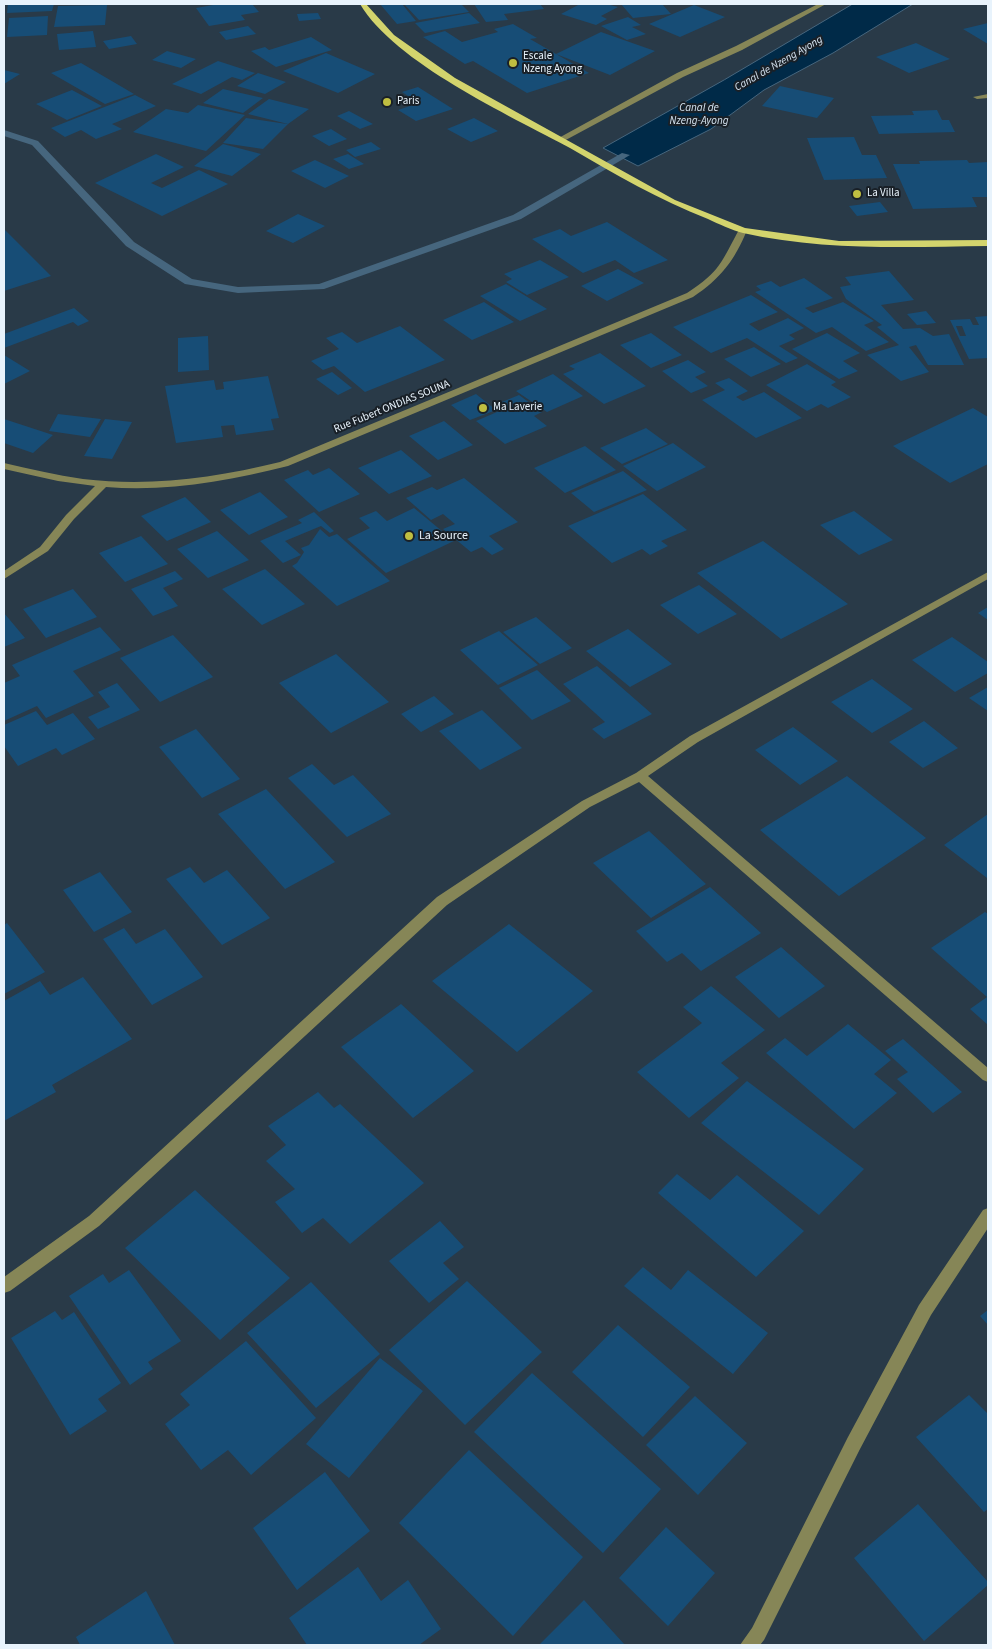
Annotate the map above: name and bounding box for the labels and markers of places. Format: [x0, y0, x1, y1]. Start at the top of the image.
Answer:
place label: Escale Nzeng Ayong [523, 50, 582, 76]
marker: Escale Nzeng Ayong [507, 57, 519, 69]
place label: Paris [397, 95, 419, 109]
marker: Paris [381, 96, 393, 108]
place label: La Villa [867, 187, 900, 201]
marker: La Villa [851, 188, 863, 200]
place label: Ma Laverie [493, 401, 542, 415]
marker: Ma Laverie [477, 402, 489, 414]
place label: La Source [419, 529, 468, 543]
marker: La Source [403, 530, 415, 542]

